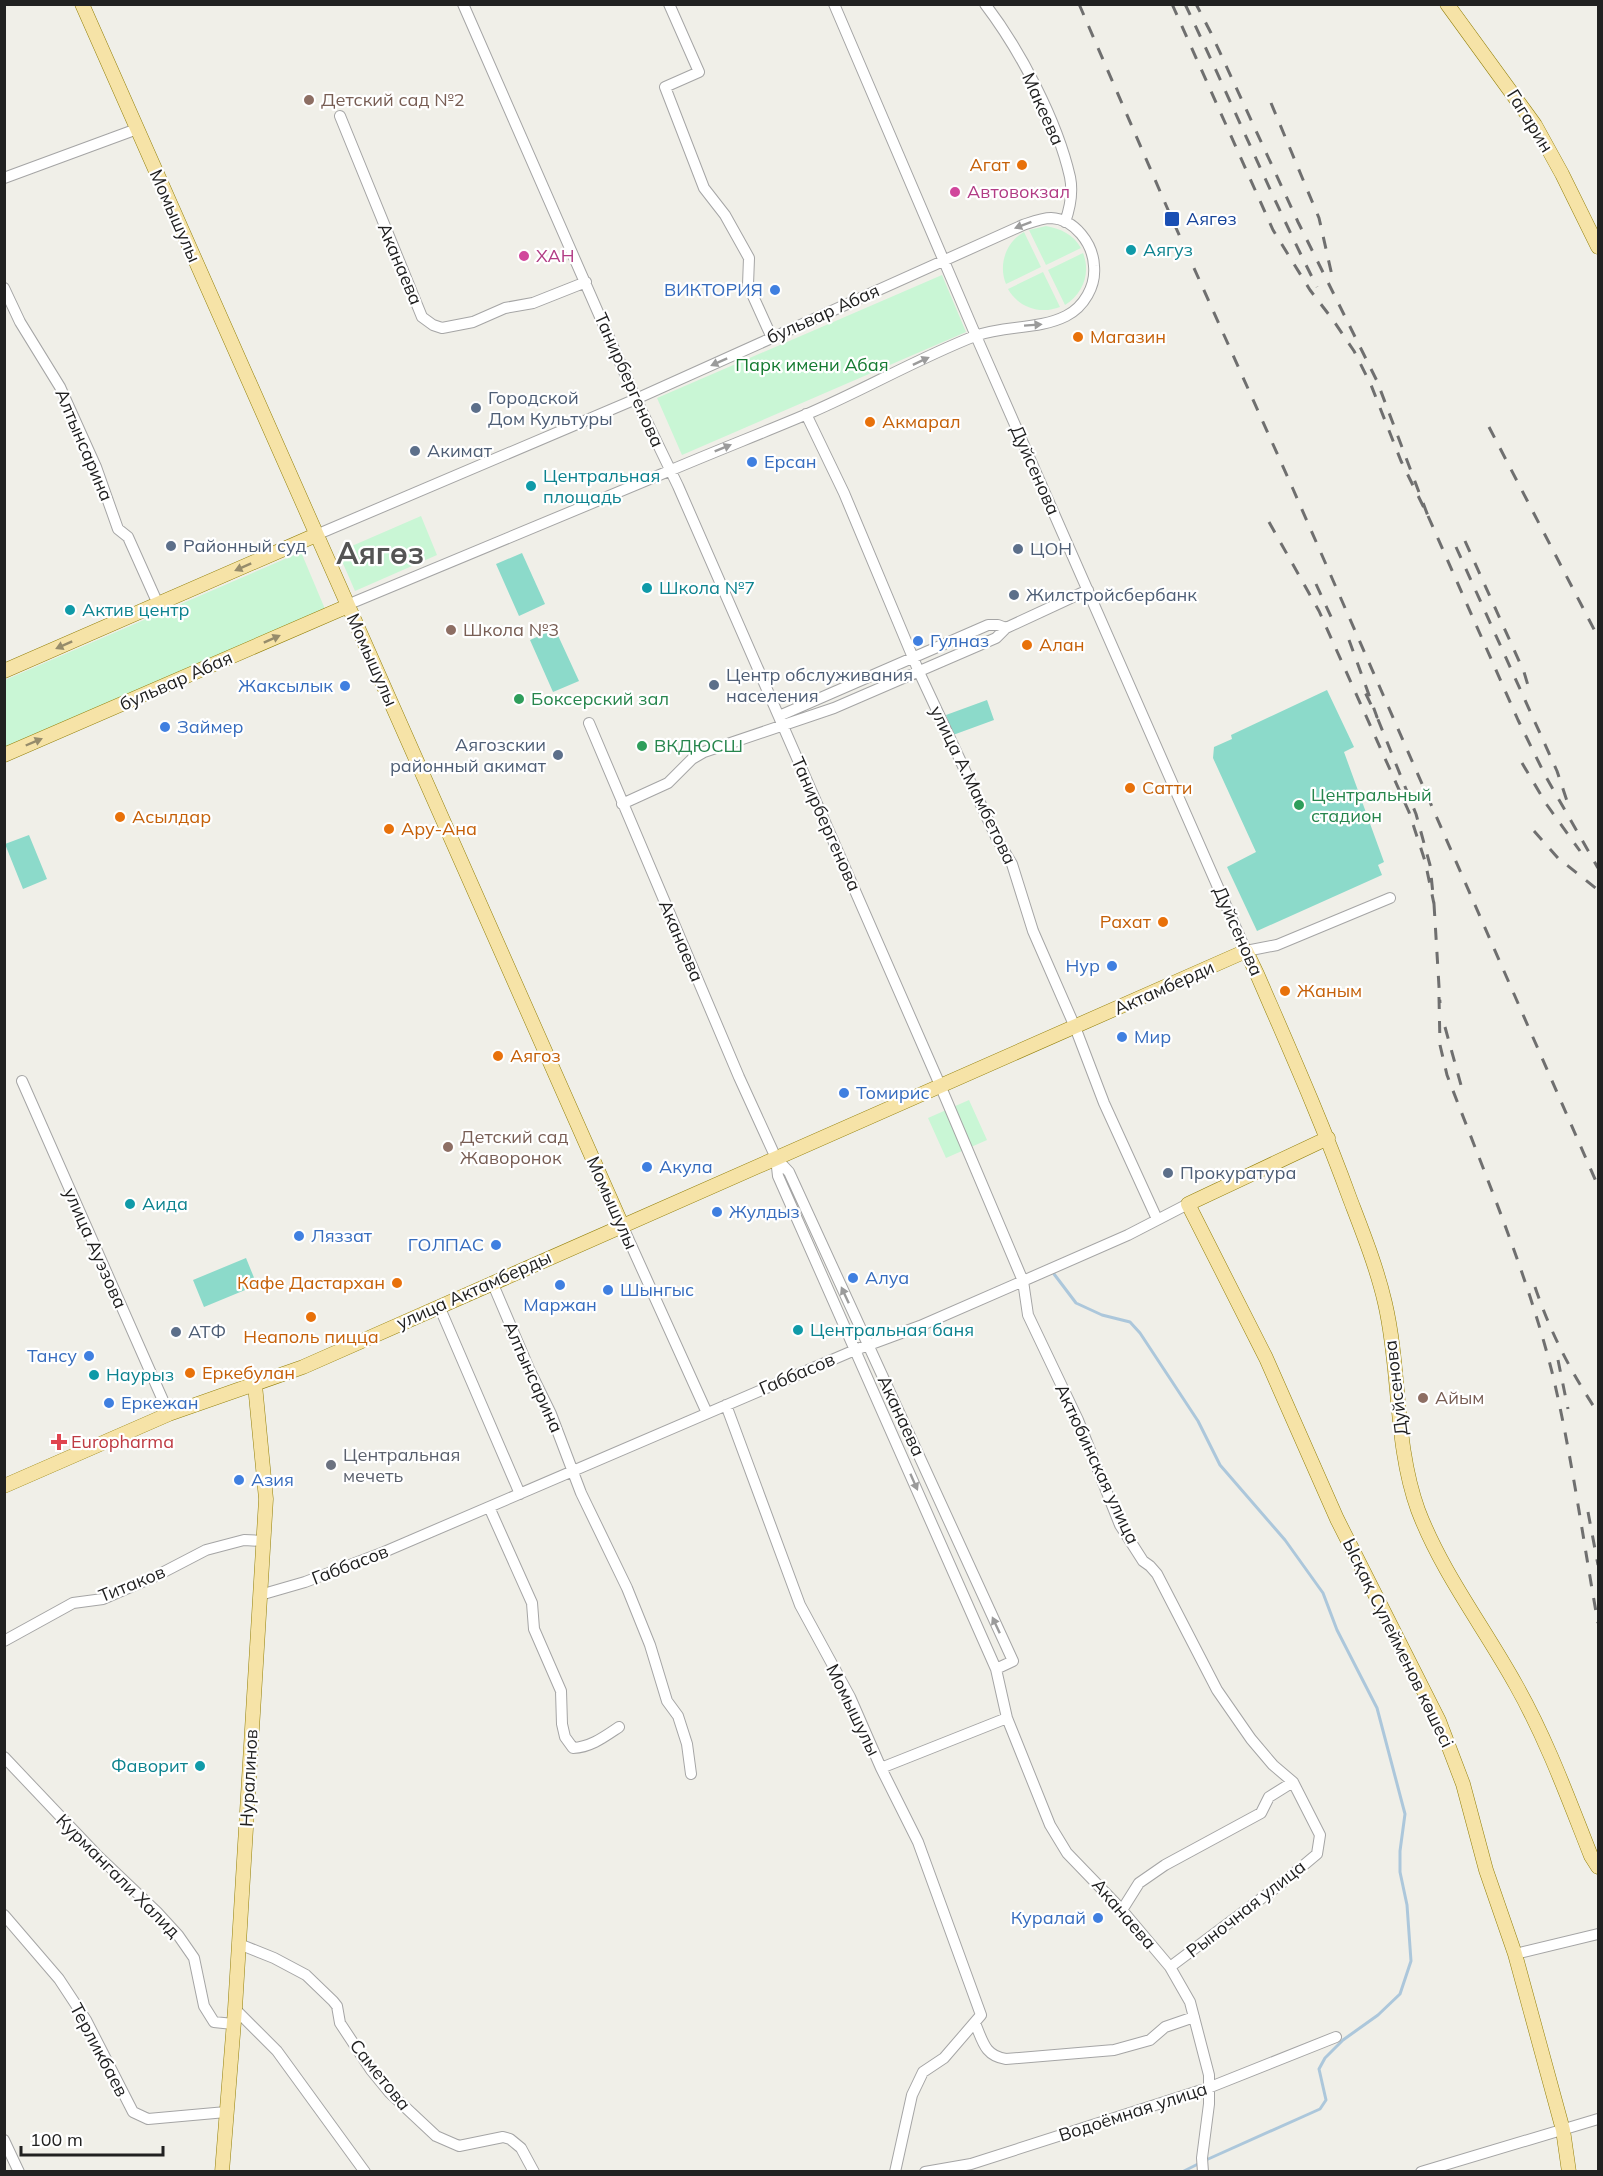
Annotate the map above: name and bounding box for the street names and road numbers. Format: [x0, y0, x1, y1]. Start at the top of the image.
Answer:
street label: Макеева [1017, 69, 1070, 149]
street label: Гагарин [1502, 85, 1559, 157]
street label: Момышулы [145, 166, 206, 266]
street label: Аканаева [373, 219, 428, 308]
street label: бульвар Абая [763, 278, 883, 349]
street label: Танирбергенова [590, 309, 669, 451]
street label: Алтынсарина [50, 385, 118, 504]
street label: Дуйсенова [1005, 421, 1065, 518]
street label: Момышулы [342, 610, 403, 710]
street label: бульвар Абая [116, 645, 236, 716]
street label: улица А.Мамбетова [925, 702, 1022, 868]
street label: Танирбергенова [787, 753, 866, 895]
street label: Дуйсенова [1208, 882, 1268, 979]
street label: Аканаева [654, 896, 709, 985]
street label: Актамберди [1110, 955, 1217, 1020]
street label: Момышулы [582, 1153, 643, 1253]
street label: улица Ауэзова [59, 1184, 132, 1312]
street label: улица Актамберды [393, 1245, 555, 1334]
street label: Алтынсарина [499, 1317, 568, 1436]
street label: Дуйсенова [1378, 1339, 1413, 1437]
street label: Габбасов [755, 1347, 838, 1400]
street label: Аканаева [873, 1372, 930, 1460]
street label: Актюбинская улица [1050, 1380, 1145, 1548]
street label: Ысқақ Сүлейменов көшесі [1338, 1534, 1459, 1751]
street label: Габбасов [308, 1539, 391, 1590]
street label: Титаков [95, 1560, 168, 1607]
street label: Момышулы [821, 1660, 886, 1759]
street label: Нуралинов [234, 1728, 263, 1828]
street label: Курмангали Халид [52, 1809, 185, 1942]
street label: Рыночная улица [1181, 1855, 1310, 1962]
street label: Аканаева [1087, 1873, 1161, 1954]
street label: Терликбаев [65, 1999, 134, 2101]
street label: Саметова [345, 2034, 416, 2115]
street label: Водоёмная улица [1056, 2077, 1210, 2146]

